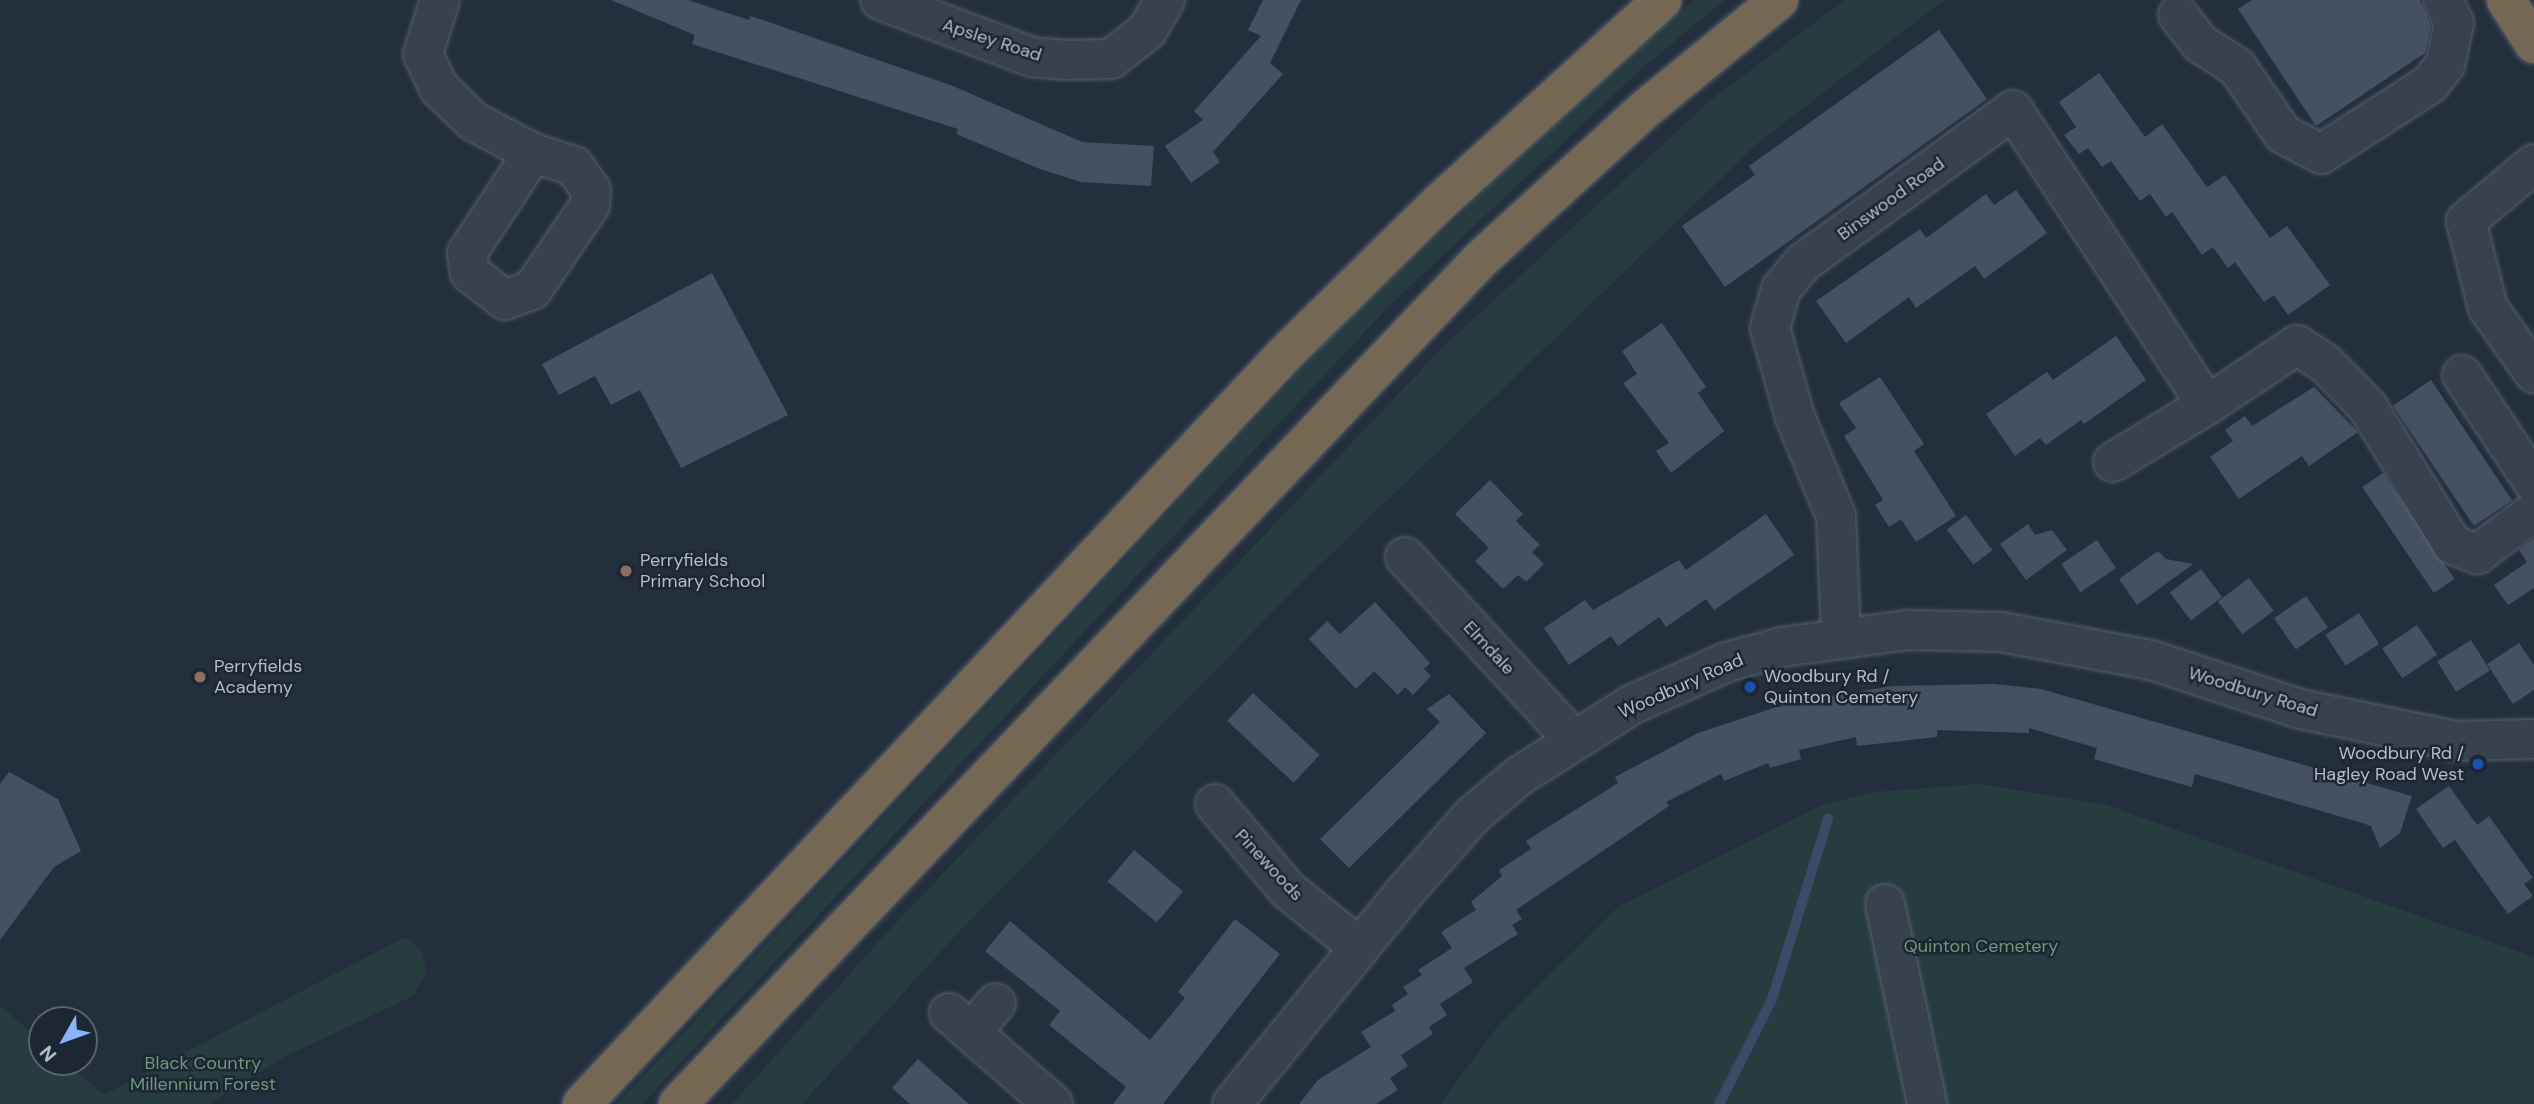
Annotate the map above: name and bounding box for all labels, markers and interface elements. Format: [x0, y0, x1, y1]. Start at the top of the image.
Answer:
street label: Apsley Road [940, 14, 1044, 66]
street label: Binswood Road [1833, 153, 1949, 245]
place label: Perryfields Primary School [640, 550, 765, 592]
marker: Perryfields Primary School [618, 563, 634, 579]
street label: Elmdale [1459, 617, 1519, 679]
street label: Woodbury Road [1615, 649, 1747, 723]
place label: Perryfields Academy [214, 656, 302, 698]
street label: Woodbury Road [2186, 662, 2320, 722]
place label: Woodbury Rd / Quinton Cemetery [1764, 666, 1918, 708]
marker: Perryfields Academy [192, 669, 208, 685]
marker: Woodbury Rd / Quinton Cemetery [1742, 679, 1758, 695]
place label: Woodbury Rd / Hagley Road West [2314, 743, 2464, 786]
marker: Woodbury Rd / Hagley Road West [2470, 756, 2486, 772]
street label: Pinewoods [1230, 825, 1308, 905]
park label: Quinton Cemetery [1904, 935, 2058, 957]
north arrow [28, 1006, 98, 1076]
text: N [34, 1040, 62, 1067]
park label: Black Country Millennium Forest [130, 1053, 276, 1096]

